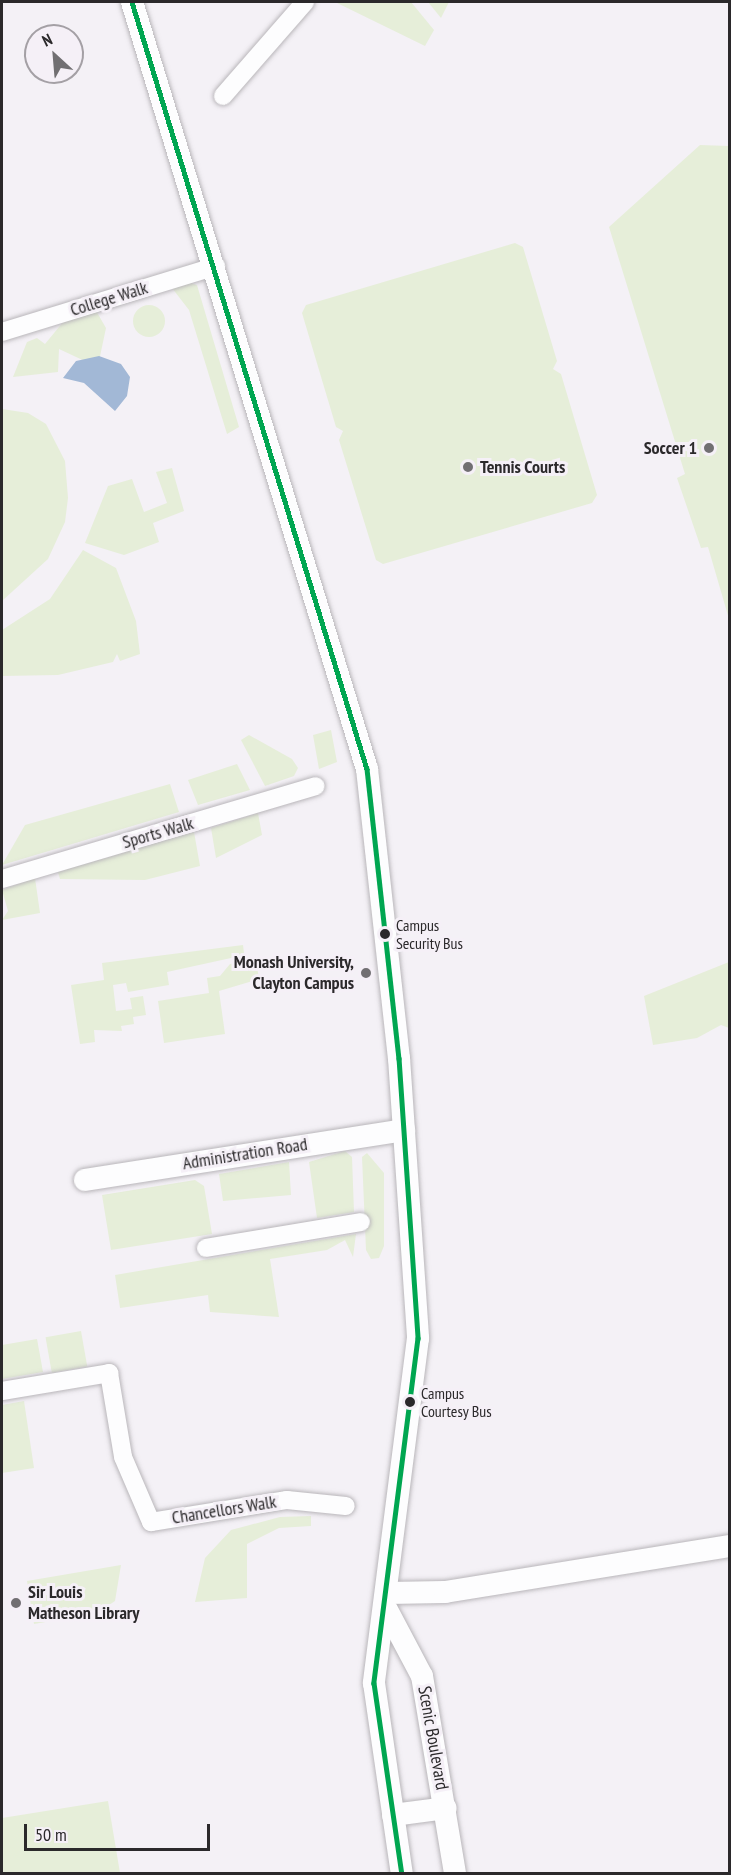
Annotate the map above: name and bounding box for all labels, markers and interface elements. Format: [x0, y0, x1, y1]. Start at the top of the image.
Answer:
north arrow [24, 24, 84, 84]
text: N [39, 29, 55, 51]
street label: College Walk [68, 277, 150, 321]
place label: Soccer 1 [644, 437, 697, 459]
marker: Soccer 1 [702, 441, 716, 455]
place label: Tennis Courts [480, 456, 566, 478]
marker: Tennis Courts [461, 460, 475, 474]
street label: Sports Walk [120, 813, 196, 853]
place label: Campus Security Bus [396, 915, 463, 953]
marker: Campus Security Bus [379, 928, 391, 940]
place label: Monash University, Clayton Campus [234, 952, 354, 994]
marker: Monash University, Clayton Campus [359, 966, 373, 980]
street label: Administration Road [181, 1133, 309, 1175]
place label: Campus Courtesy Bus [421, 1383, 492, 1421]
marker: Campus Courtesy Bus [404, 1396, 416, 1408]
street label: Chancellors Walk [170, 1491, 278, 1529]
place label: Sir Louis Matheson Library [28, 1582, 139, 1624]
marker: Sir Louis Matheson Library [9, 1596, 23, 1610]
street label: Scenic Boulevard [413, 1684, 453, 1792]
scale bar [27, 1812, 213, 1850]
text: 50 m [35, 1823, 67, 1846]

